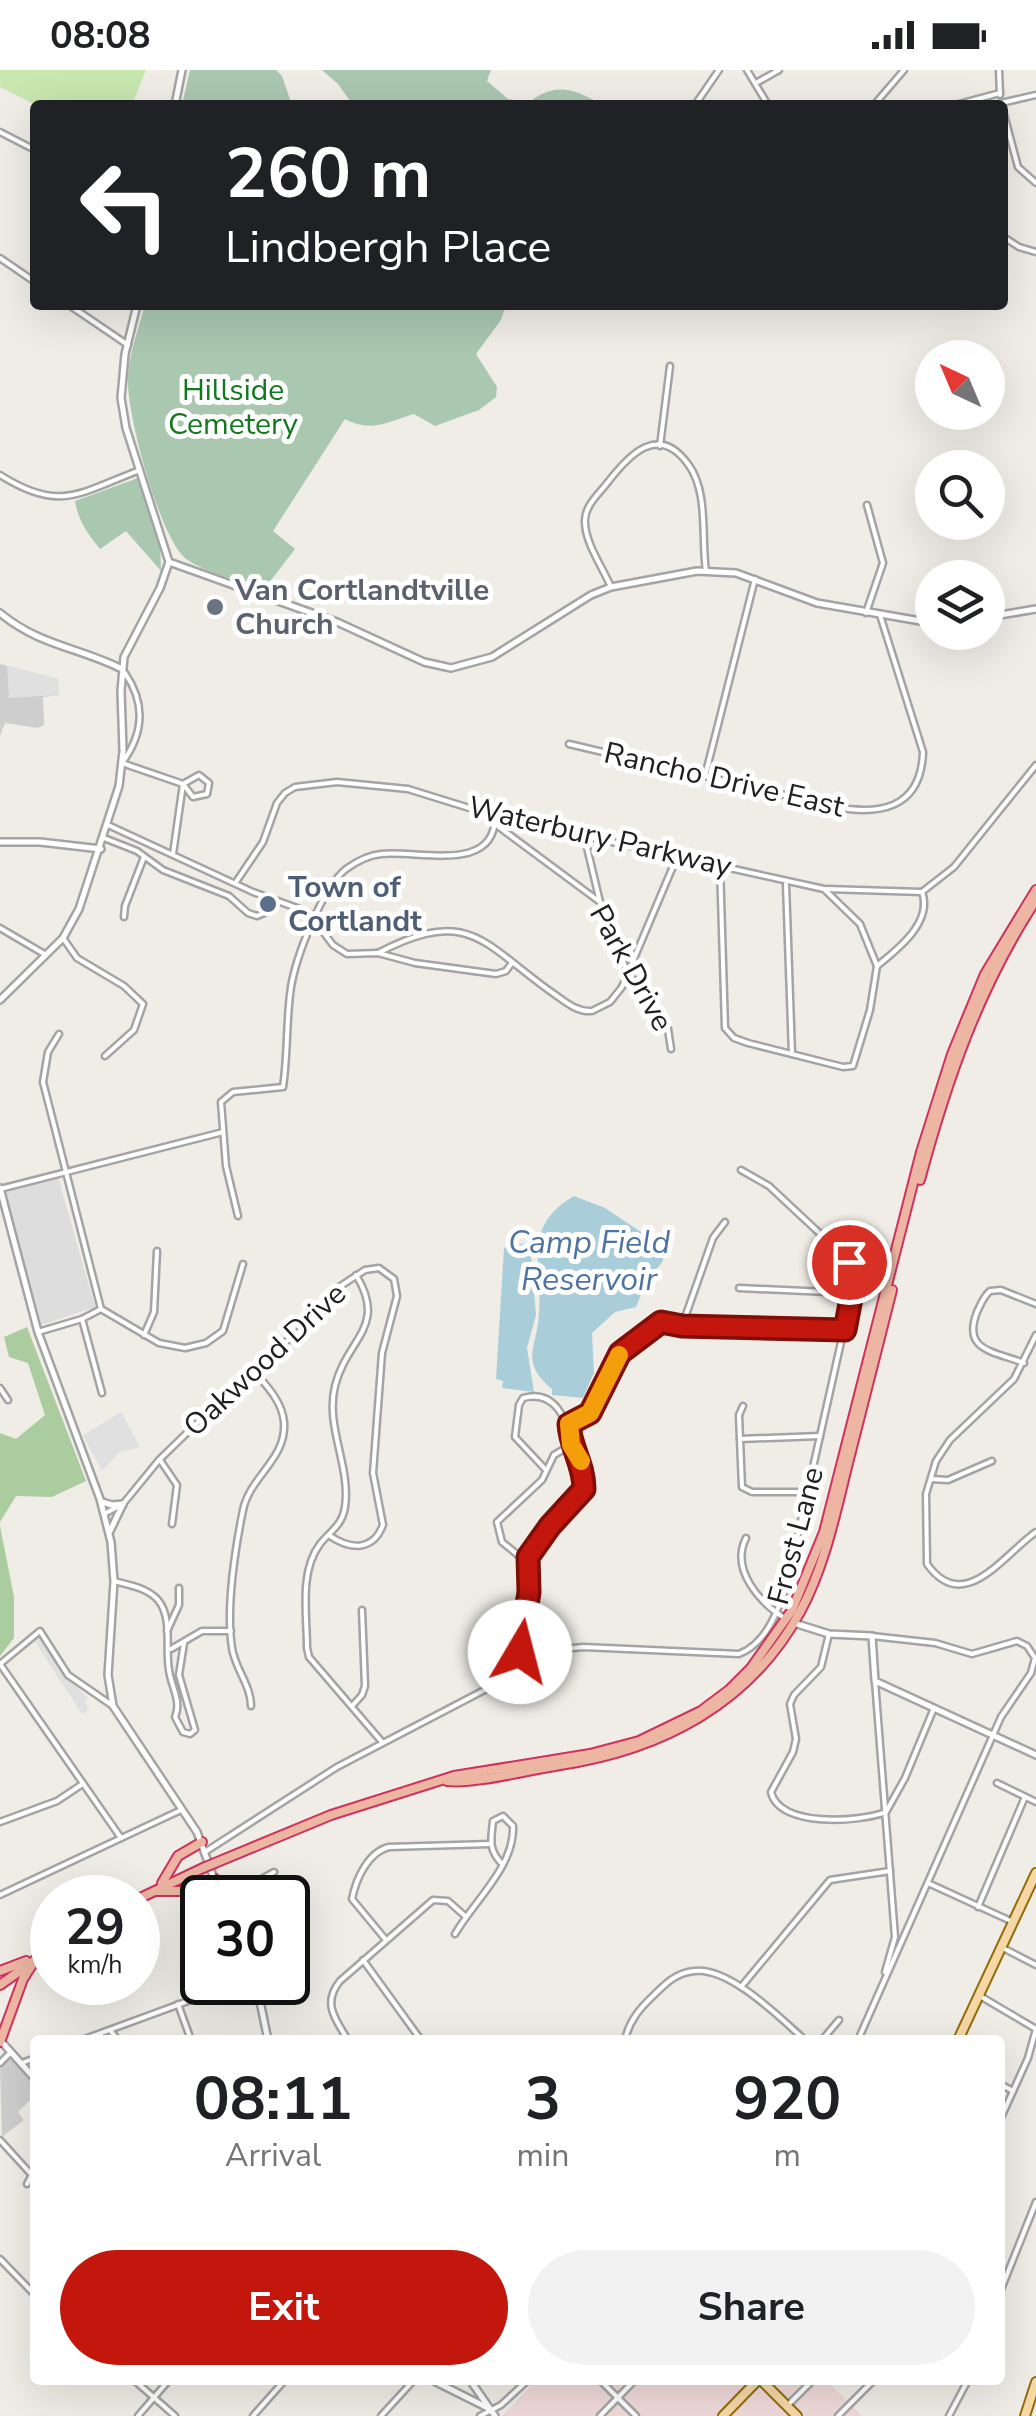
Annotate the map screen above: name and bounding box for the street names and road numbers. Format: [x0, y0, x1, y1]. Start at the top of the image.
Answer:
street label: Rancho Drive East [600, 732, 848, 828]
street label: Waterbury Parkway [464, 787, 736, 887]
street label: Park Drive [579, 897, 683, 1039]
street label: Oakwood Drive [175, 1274, 355, 1446]
street label: Frost Lane [758, 1463, 834, 1609]

